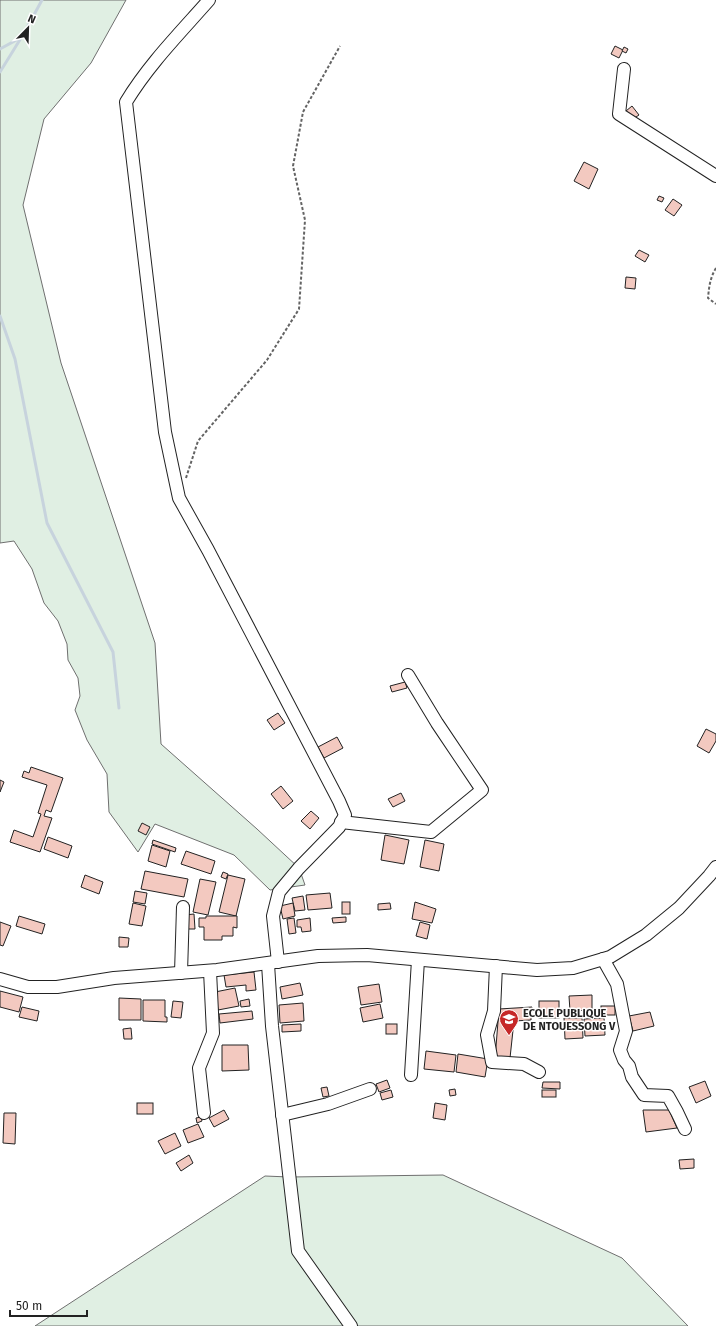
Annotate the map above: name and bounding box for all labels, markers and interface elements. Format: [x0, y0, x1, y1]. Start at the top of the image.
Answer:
north arrow [8, 8, 48, 48]
text: N [26, 12, 38, 27]
place label: ECOLE PUBLIQUE DE NTOUESSONG V [523, 1007, 616, 1033]
school or university icon: ECOLE PUBLIQUE DE NTOUESSONG V [498, 1008, 520, 1036]
scale bar [10, 1292, 87, 1318]
text: 50 m [16, 1299, 42, 1313]

